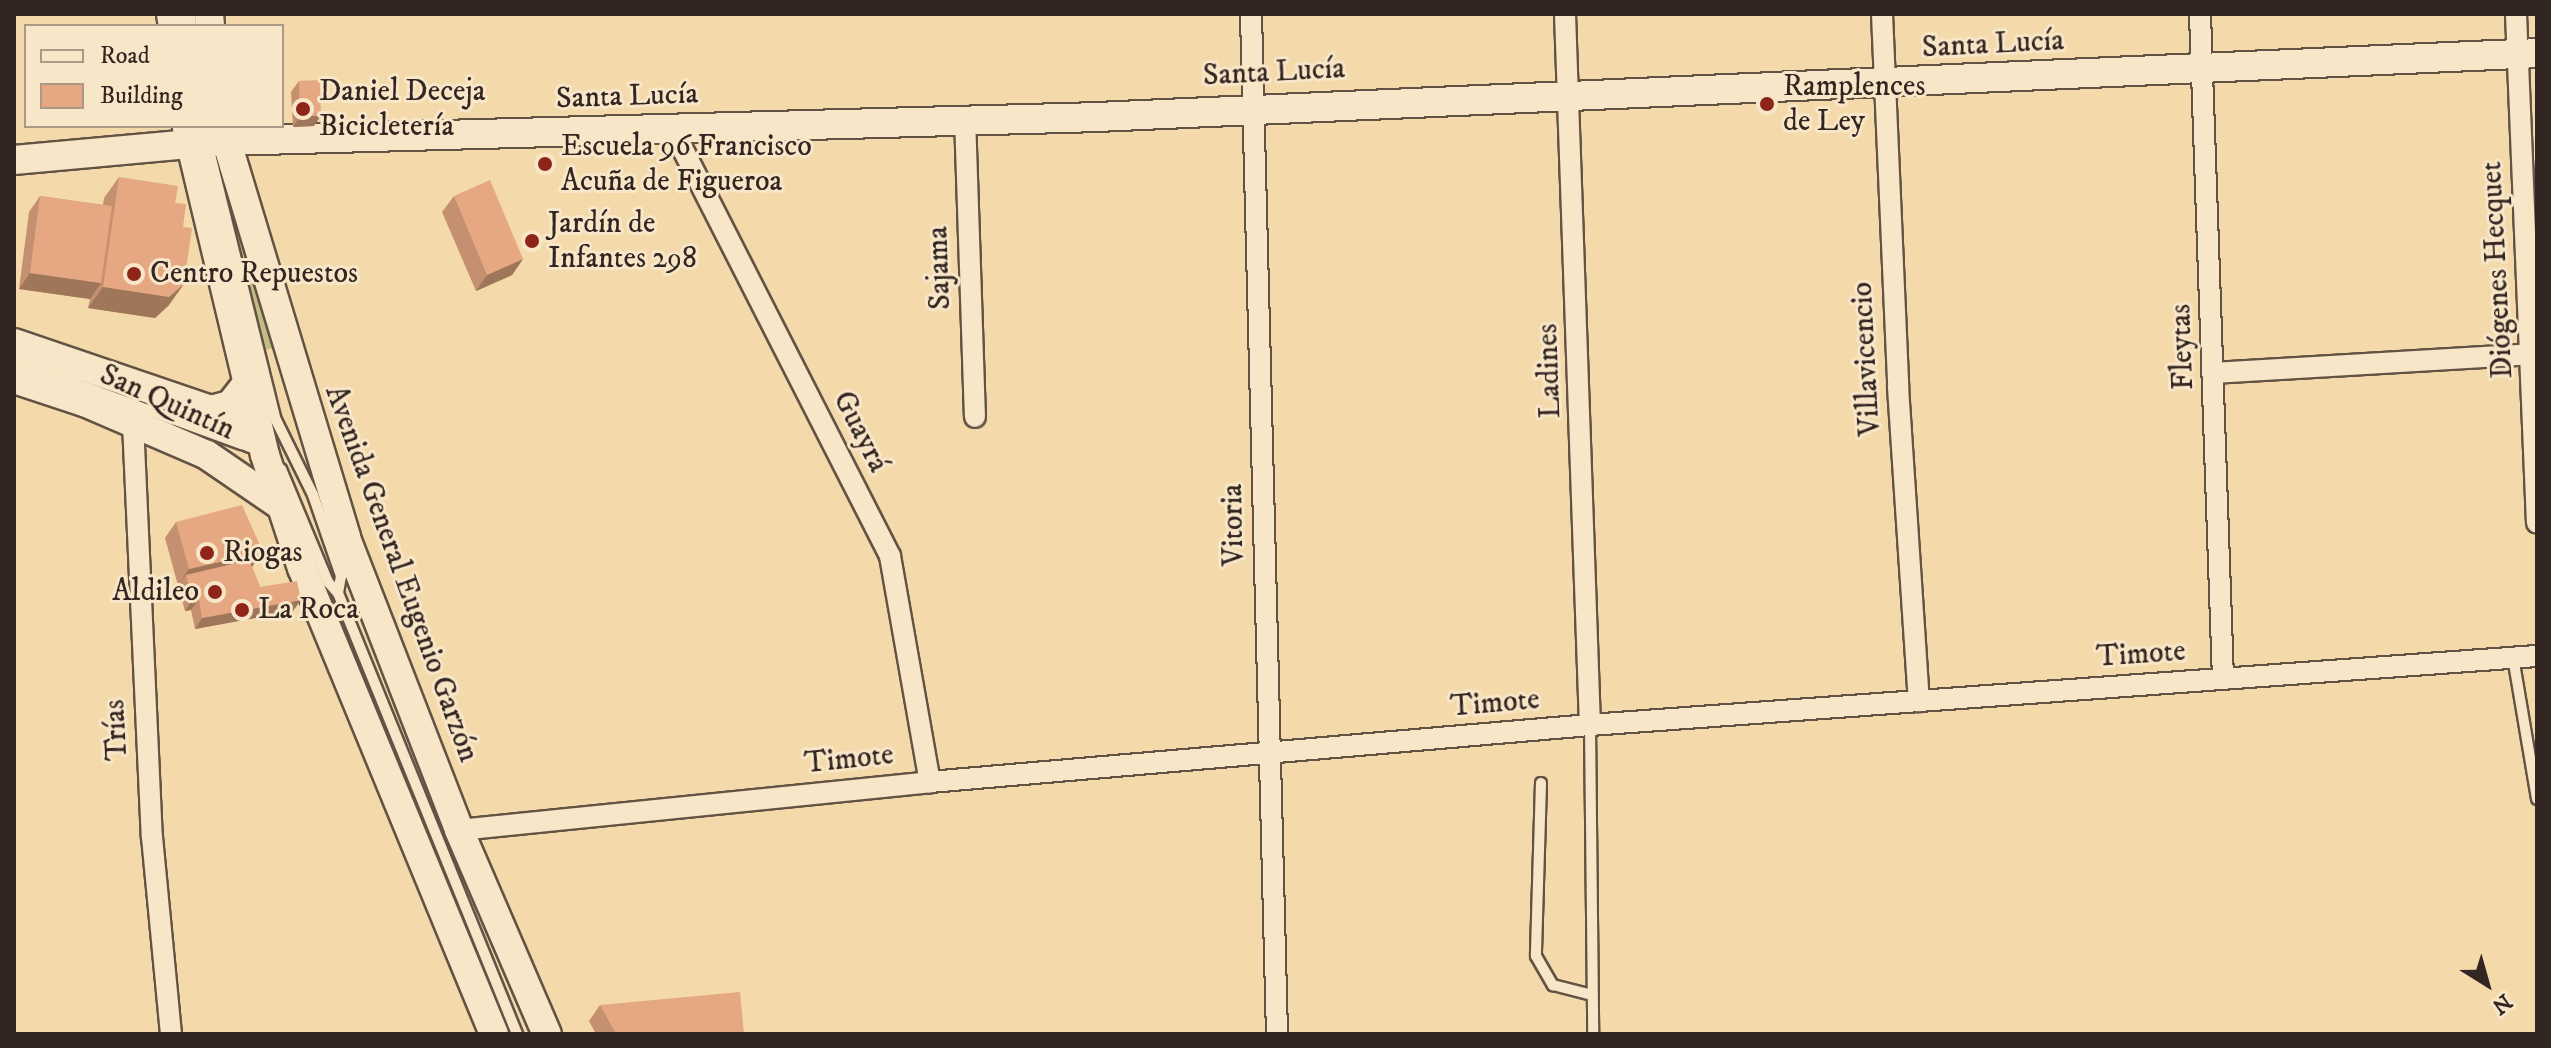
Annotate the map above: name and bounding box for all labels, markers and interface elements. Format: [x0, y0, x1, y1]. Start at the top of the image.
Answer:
street label: Santa Lucía [1921, 23, 2065, 67]
legend [24, 24, 284, 128]
text: Road [100, 41, 150, 71]
street label: Santa Lucía [1202, 51, 1346, 95]
place label: Ramplences de Ley [1783, 69, 1925, 140]
place label: Daniel Deceja Bicicletería [319, 74, 485, 144]
street label: Santa Lucía [555, 77, 699, 117]
text: Building [100, 81, 183, 111]
marker: Ramplences de Ley [1758, 95, 1776, 113]
marker: Daniel Deceja Bicicletería [294, 100, 312, 118]
place label: Escuela 96 Francisco Acuña de Figueroa [561, 129, 812, 200]
marker: Escuela 96 Francisco Acuña de Figueroa [536, 155, 554, 173]
street label: Diógenes Hecquet [2474, 160, 2522, 380]
place label: Jardín de Infantes 298 [548, 206, 697, 276]
street label: Sajama [921, 226, 959, 310]
marker: Jardín de Infantes 298 [523, 232, 541, 250]
place label: Centro Repuestos [150, 256, 358, 292]
marker: Centro Repuestos [125, 265, 143, 283]
street label: Villavicencio [1845, 281, 1889, 437]
street label: Fleytas [2164, 303, 2202, 391]
street label: Ladines [1530, 323, 1570, 419]
street label: San Quintín [94, 357, 240, 449]
street label: Avenida General Eugenio Garzón [316, 381, 486, 767]
street label: Guayrá [824, 385, 896, 479]
street label: Vitoria [1215, 484, 1253, 566]
place label: Riogas [223, 535, 303, 571]
marker: Riogas [198, 544, 216, 562]
place label: Aldileo [112, 574, 199, 610]
marker: Aldileo [206, 583, 224, 601]
place label: La Roca [258, 592, 359, 628]
marker: La Roca [233, 601, 251, 619]
street label: Timote [2095, 634, 2187, 676]
street label: Timote [1449, 682, 1541, 726]
street label: Trías [97, 698, 137, 762]
street label: Timote [803, 737, 895, 783]
north arrow [2447, 944, 2527, 1024]
text: N [2486, 987, 2517, 1020]

